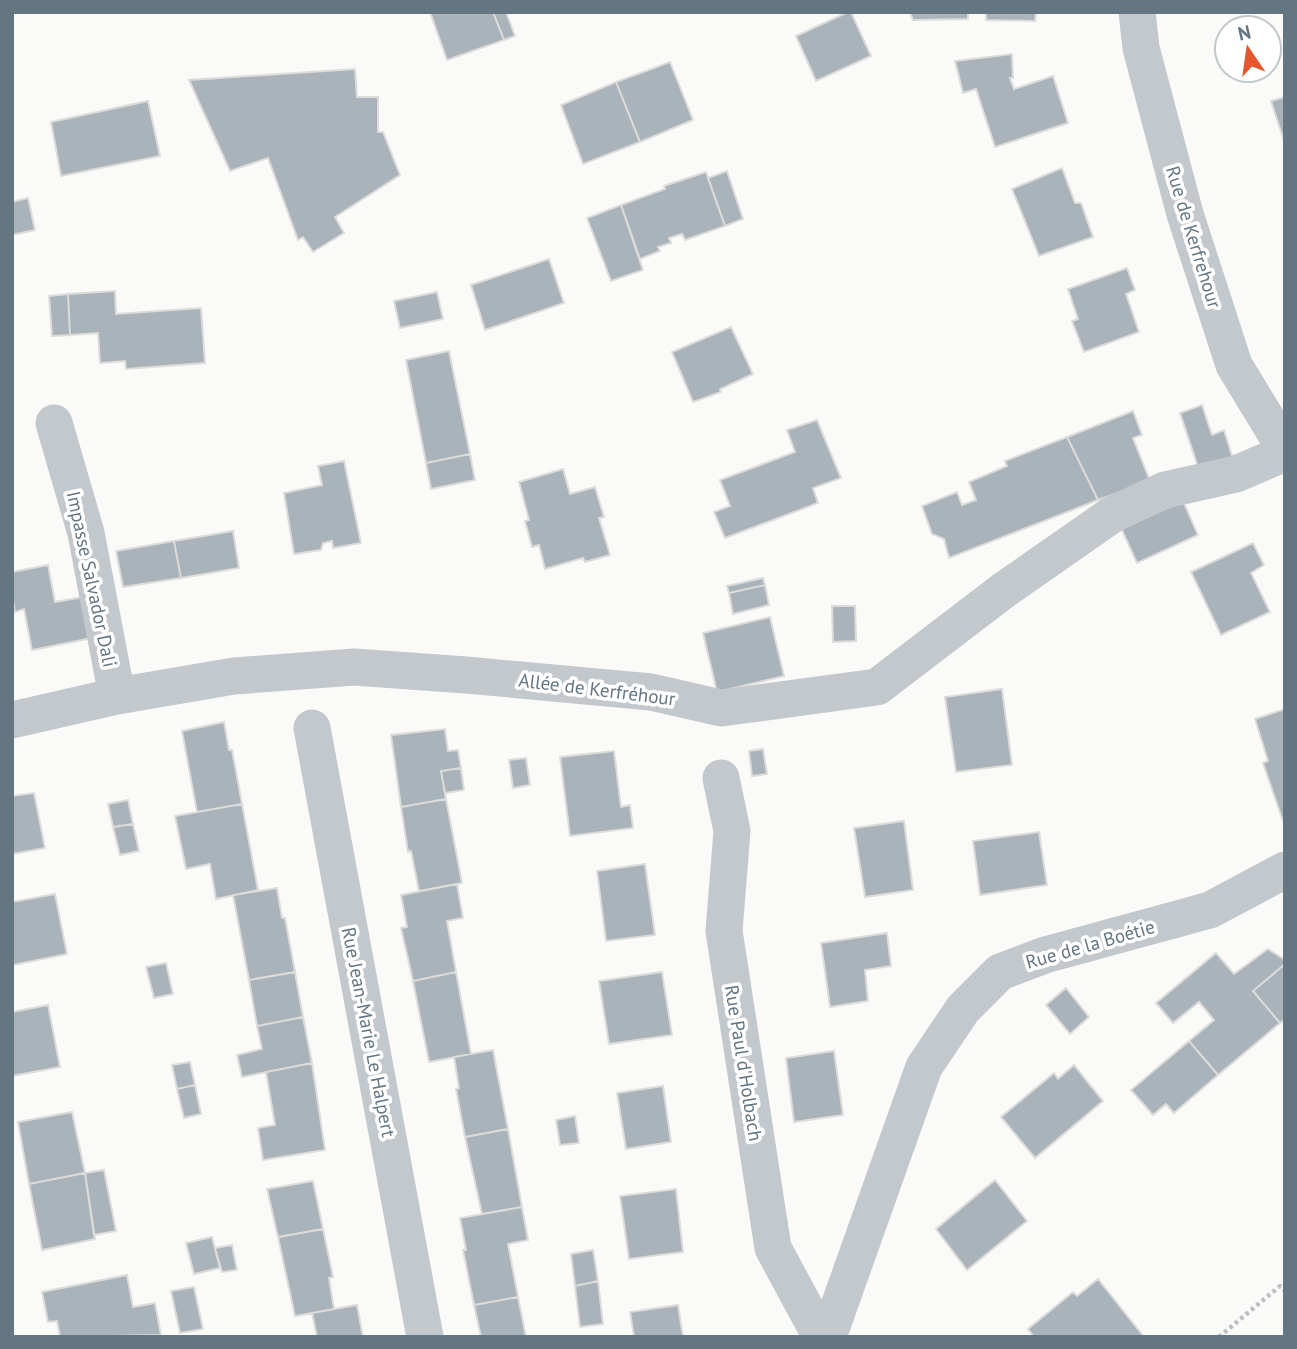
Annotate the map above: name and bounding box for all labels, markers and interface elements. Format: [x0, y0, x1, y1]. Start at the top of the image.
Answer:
north arrow [1213, 14, 1283, 84]
text: N [1235, 19, 1253, 46]
street label: Rue de Kerfrehour [1161, 163, 1227, 311]
street label: Impasse Salvador Dali [62, 489, 122, 669]
street label: Allée de Kerfréhour [517, 667, 677, 711]
street label: Rue de la Boétie [1023, 914, 1157, 974]
street label: Rue Jean-Marie Le Halpert [337, 925, 401, 1139]
street label: Rue Paul d'Holbach [720, 983, 768, 1143]

